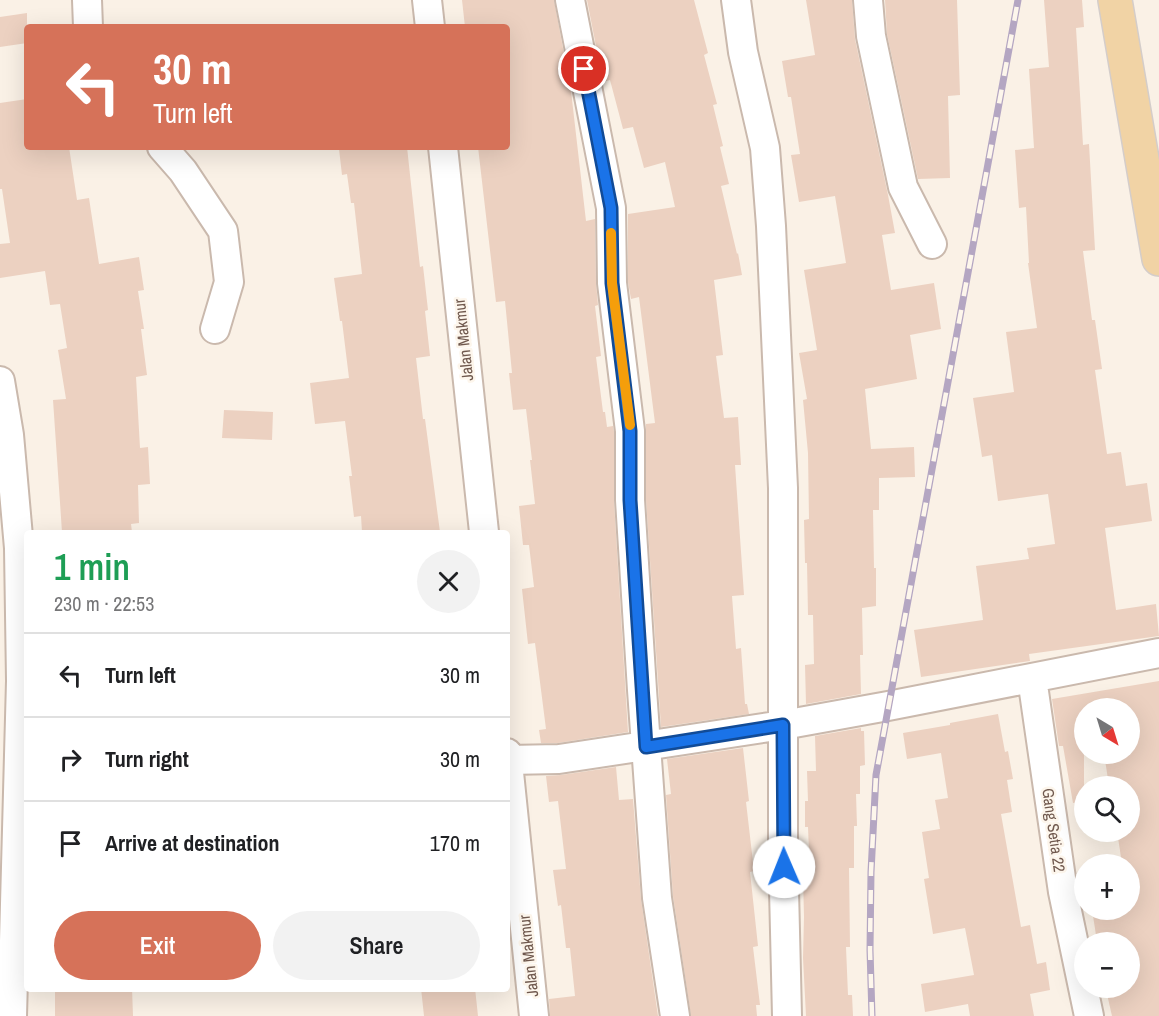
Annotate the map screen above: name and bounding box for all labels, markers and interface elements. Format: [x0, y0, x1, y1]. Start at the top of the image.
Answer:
text: 30 m [153, 41, 232, 97]
pin [558, 43, 609, 94]
icon: left [54, 48, 132, 126]
icon: arrive [567, 52, 600, 85]
text: Turn left [153, 95, 232, 131]
street label: Jalan Makmur [448, 297, 478, 382]
text: 1 min [54, 543, 130, 591]
button: close [417, 550, 480, 613]
text: 230 m · 22:53 [54, 590, 154, 617]
icon: left [54, 659, 87, 692]
text: Turn left [105, 660, 176, 690]
text: 30 m [440, 660, 480, 690]
north arrow [1074, 698, 1140, 764]
map controls [1074, 698, 1140, 998]
icon: right [54, 743, 87, 776]
text: Turn right [105, 744, 189, 774]
text: 30 m [440, 744, 480, 774]
button: search [1074, 776, 1140, 842]
street label: Gang Setia 22 [1037, 787, 1071, 873]
icon: arrive [54, 827, 87, 860]
text: Arrive at destination [105, 828, 279, 858]
text: 170 m [430, 828, 480, 858]
position arrow [752, 835, 816, 899]
button: + [1074, 854, 1140, 920]
button: Exit [54, 911, 261, 980]
button: Share [273, 911, 480, 980]
street label: Jalan Makmur [513, 913, 543, 998]
button: − [1074, 932, 1140, 998]

